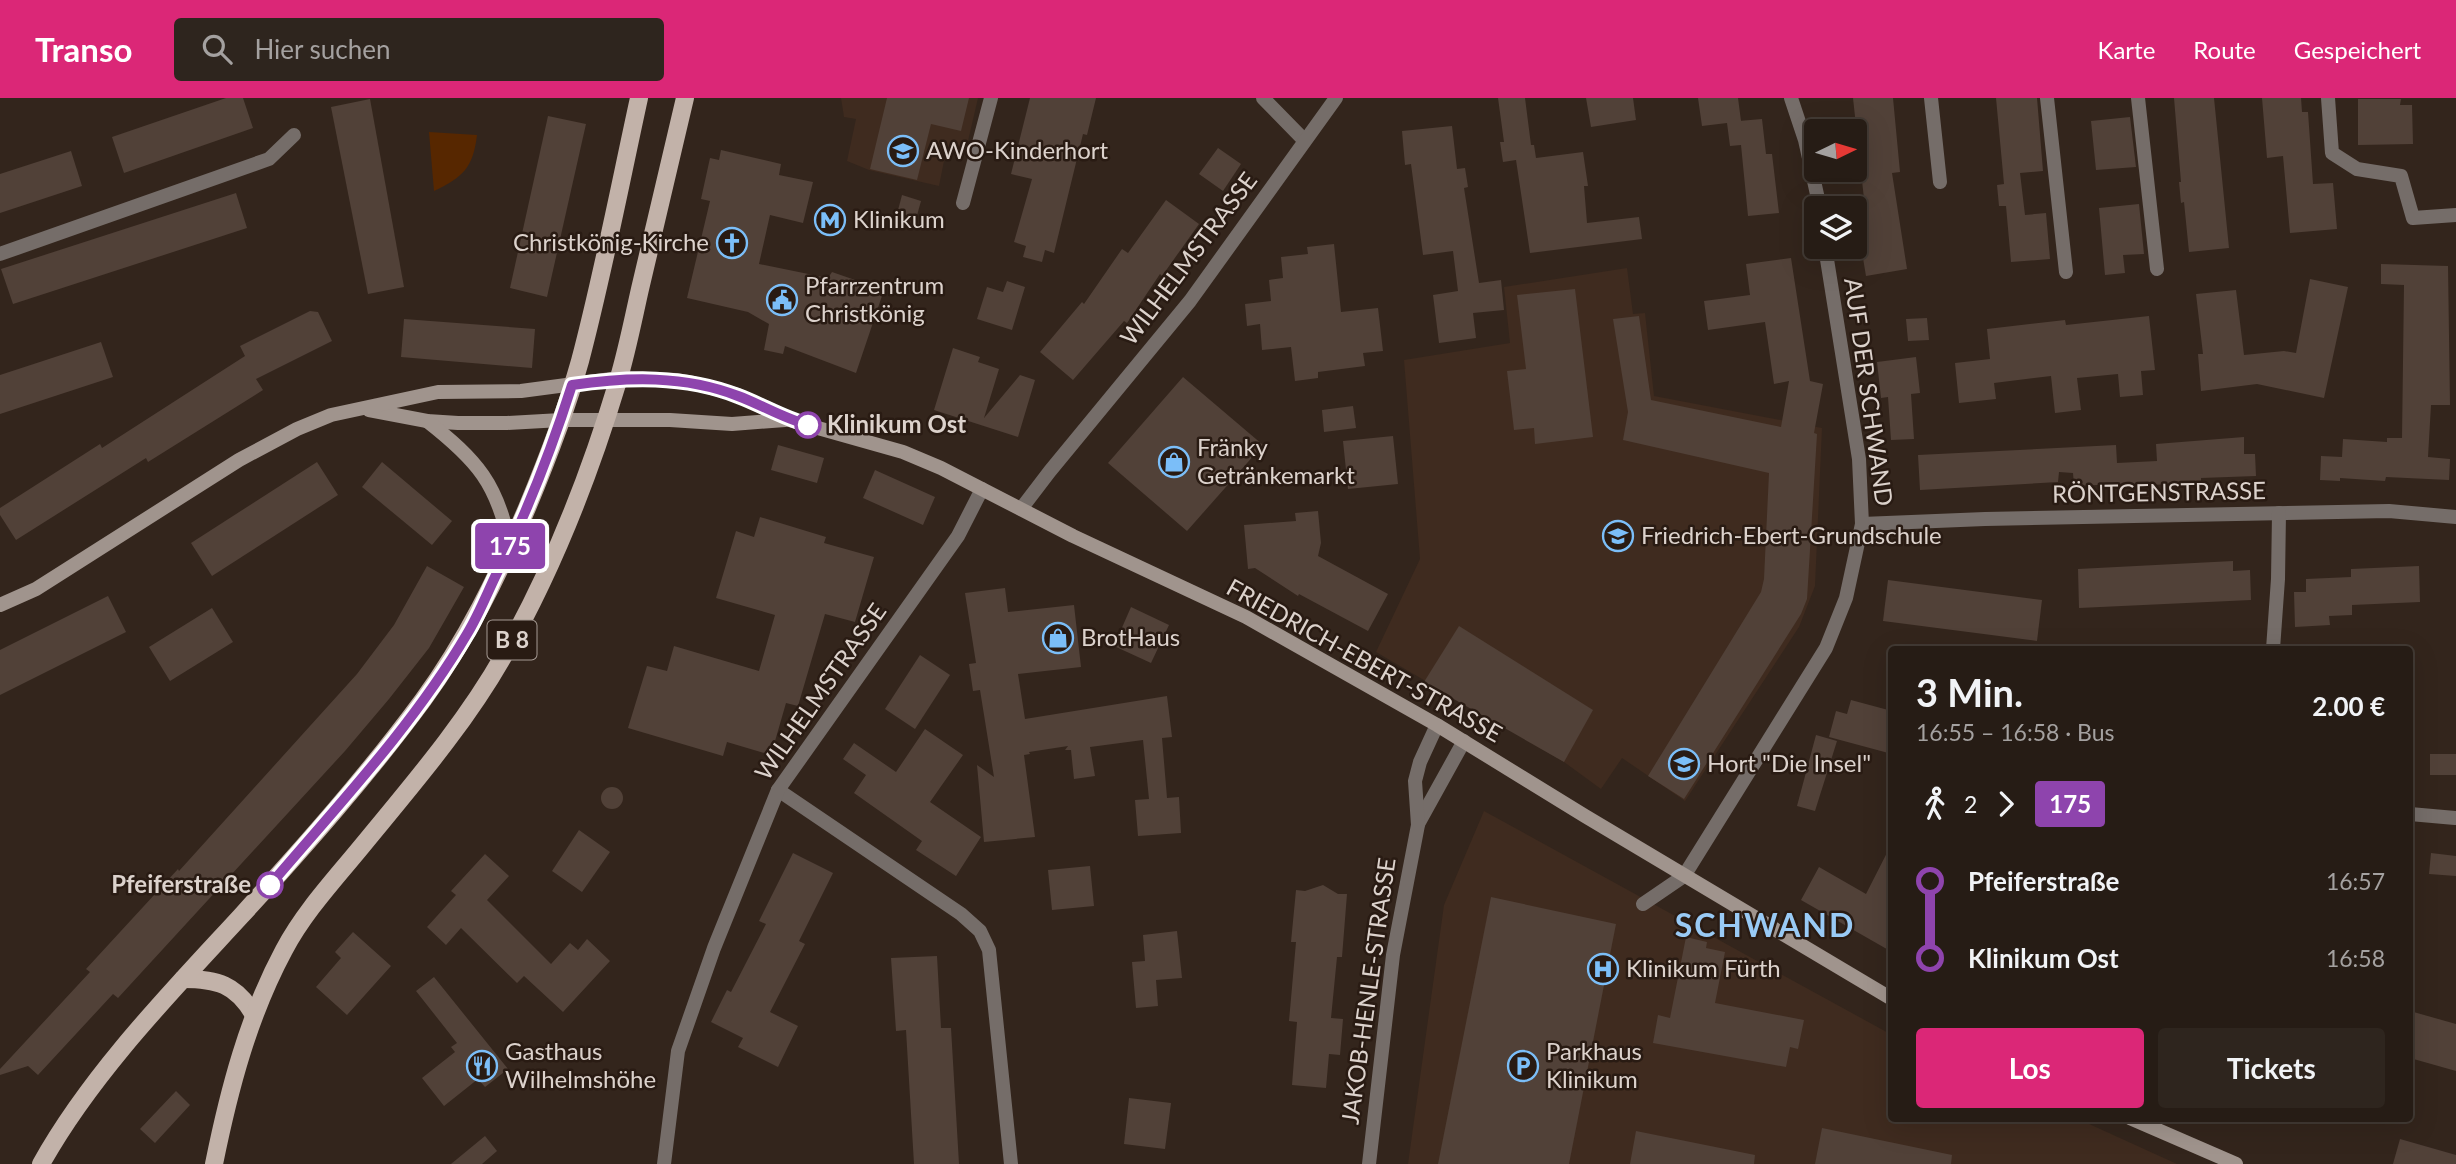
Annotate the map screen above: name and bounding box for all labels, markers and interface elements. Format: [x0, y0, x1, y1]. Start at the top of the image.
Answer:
search box [174, 18, 664, 81]
text: Transo [35, 29, 132, 69]
icon: search [198, 30, 236, 68]
text: Hier suchen [254, 33, 391, 65]
text: Karte [2098, 35, 2155, 64]
text: Route [2193, 35, 2256, 64]
text: Gespeichert [2294, 35, 2421, 64]
north arrow [1804, 119, 1867, 182]
map controls [1804, 119, 1867, 259]
school or university icon: AWO-Kinderhort [886, 134, 920, 168]
place label: AWO-Kinderhort [926, 135, 1109, 164]
street label: WILHELMSTRASSE [1113, 166, 1262, 350]
button: layers [1804, 196, 1867, 259]
metro station icon: Klinikum [813, 203, 847, 237]
place label: Klinikum [853, 204, 945, 233]
church icon: Christkönig-Kirche [715, 226, 749, 260]
place label: Christkönig-Kirche [513, 227, 709, 256]
place label: Pfarrzentrum Christkönig [805, 270, 944, 327]
street label: AUF DER SCHWAND [1839, 276, 1900, 508]
public building icon: Pfarrzentrum Christkönig [765, 283, 799, 317]
place label: Klinikum Ost [827, 409, 966, 438]
marker: Klinikum Ost [795, 412, 821, 438]
place label: Fränky Getränkemarkt [1197, 432, 1355, 489]
shop icon: Fränky Getränkemarkt [1157, 445, 1191, 479]
street label: RÖNTGENSTRASSE [2052, 475, 2266, 508]
school or university icon: Friedrich-Ebert-Grundschule [1601, 519, 1635, 553]
place label: Friedrich-Ebert-Grundschule [1641, 520, 1942, 549]
line badge: 175 [470, 523, 550, 569]
text: 175 [489, 531, 531, 560]
street label: FRIEDRICH-EBERT-STRASSE [1222, 572, 1507, 748]
street label: WILHELMSTRASSE [748, 597, 892, 785]
road number: B 8 [488, 620, 536, 660]
shop icon: BrotHaus [1041, 621, 1075, 655]
place label: BrotHaus [1081, 622, 1180, 651]
text: 3 Min. [1916, 669, 2023, 715]
text: 2.00 € [2312, 690, 2385, 722]
text: 16:55 – 16:58 · Bus [1916, 718, 2115, 746]
school or university icon: Hort "Die Insel" [1667, 747, 1701, 781]
place label: Hort "Die Insel" [1707, 748, 1871, 777]
icon: walk [1916, 785, 1954, 823]
icon: forward [1987, 785, 2025, 823]
text: 175 [2049, 789, 2091, 818]
text: 2 [1964, 790, 1977, 818]
street label: JAKOB-HENLE-STRASSE [1334, 856, 1401, 1126]
text: Pfeiferstraße [1968, 865, 2119, 897]
text: 16:57 [2326, 867, 2385, 895]
place label: Pfeiferstraße [111, 869, 251, 898]
marker: Pfeiferstraße [257, 872, 283, 898]
district label: SCHWAND [1675, 905, 1855, 944]
text: Klinikum Ost [1968, 942, 2119, 974]
text: 16:58 [2326, 944, 2385, 972]
hospital icon: Klinikum Fürth [1586, 952, 1620, 986]
place label: Klinikum Fürth [1626, 953, 1781, 982]
button: Los [1916, 1028, 2144, 1108]
button: Tickets [2158, 1028, 2385, 1108]
place label: Gasthaus Wilhelmshöhe [505, 1036, 656, 1093]
place label: Parkhaus Klinikum [1546, 1036, 1642, 1093]
restaurant icon: Gasthaus Wilhelmshöhe [465, 1049, 499, 1083]
parking icon: Parkhaus Klinikum [1506, 1049, 1540, 1083]

